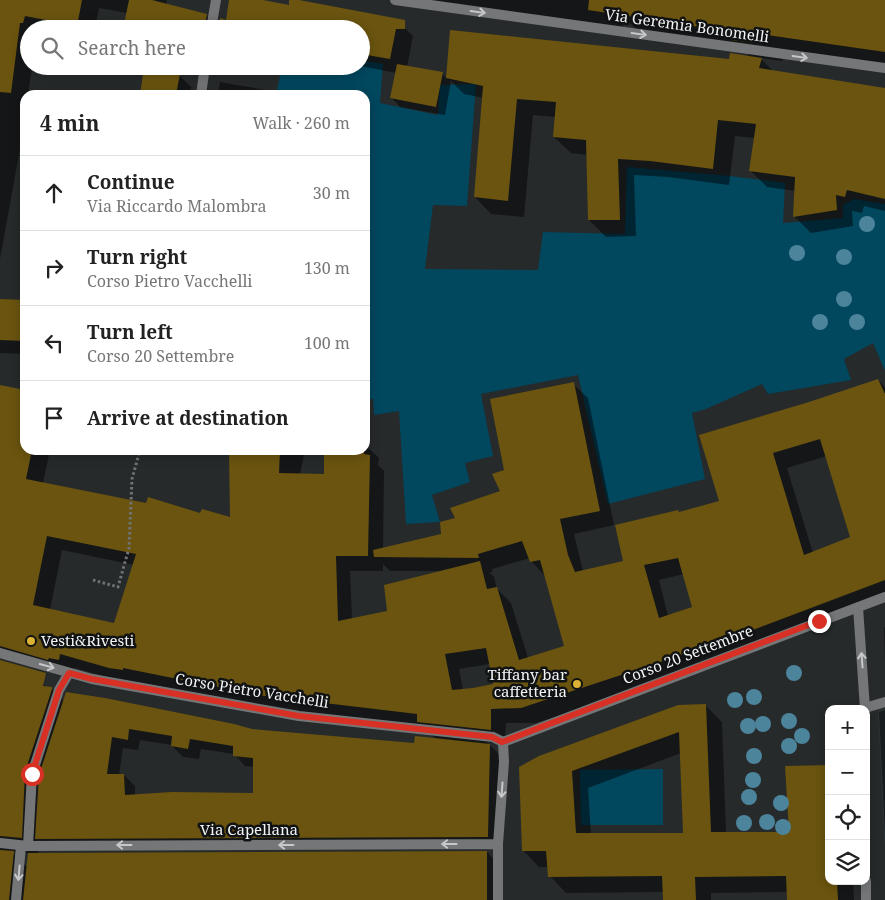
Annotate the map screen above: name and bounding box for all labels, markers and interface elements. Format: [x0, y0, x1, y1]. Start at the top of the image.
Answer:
street label: Via Geremia Bonomelli [604, 4, 771, 46]
one-way arrow [470, 7, 486, 17]
search box [20, 20, 370, 75]
one-way arrow [631, 29, 647, 39]
icon: search [38, 34, 66, 62]
text: Search here [78, 35, 186, 61]
one-way arrow [792, 52, 808, 62]
text: 4 min [40, 109, 99, 137]
text: Walk · 260 m [253, 112, 350, 134]
text: Continue [87, 169, 175, 195]
icon: ahead [40, 179, 68, 207]
text: 30 m [313, 182, 350, 204]
text: Via Riccardo Malombra [87, 195, 267, 217]
text: Turn right [87, 244, 187, 270]
icon: right [40, 254, 68, 282]
text: 130 m [304, 257, 350, 279]
text: Corso Pietro Vacchelli [87, 270, 252, 292]
text: Turn left [87, 319, 173, 345]
icon: left [40, 329, 68, 357]
text: 100 m [304, 332, 350, 354]
text: Corso 20 Settembre [87, 345, 234, 367]
icon: arrive [40, 404, 68, 432]
text: Arrive at destination [87, 405, 289, 431]
route end [808, 610, 831, 633]
street label: Corso 20 Settembre [620, 620, 756, 688]
place label: Vesti&Rivesti [41, 630, 135, 650]
marker: Vesti&Rivesti [25, 635, 37, 647]
one-way arrow [858, 652, 867, 668]
one-way arrow [39, 662, 55, 672]
place label: Tiffany bar caffetteria [487, 664, 567, 701]
street label: Corso Pietro Vacchelli [174, 668, 331, 712]
marker: Tiffany bar caffetteria [571, 678, 583, 690]
map controls [825, 705, 870, 885]
button: + [825, 705, 870, 750]
button: − [825, 750, 870, 795]
route start [21, 763, 44, 786]
one-way arrow [497, 782, 506, 798]
button: locate [825, 795, 870, 840]
street label: Via Capellana [200, 819, 298, 839]
one-way arrow [441, 839, 458, 849]
one-way arrow [279, 840, 295, 850]
button: layers [825, 840, 870, 885]
one-way arrow [116, 841, 132, 850]
one-way arrow [14, 864, 24, 880]

